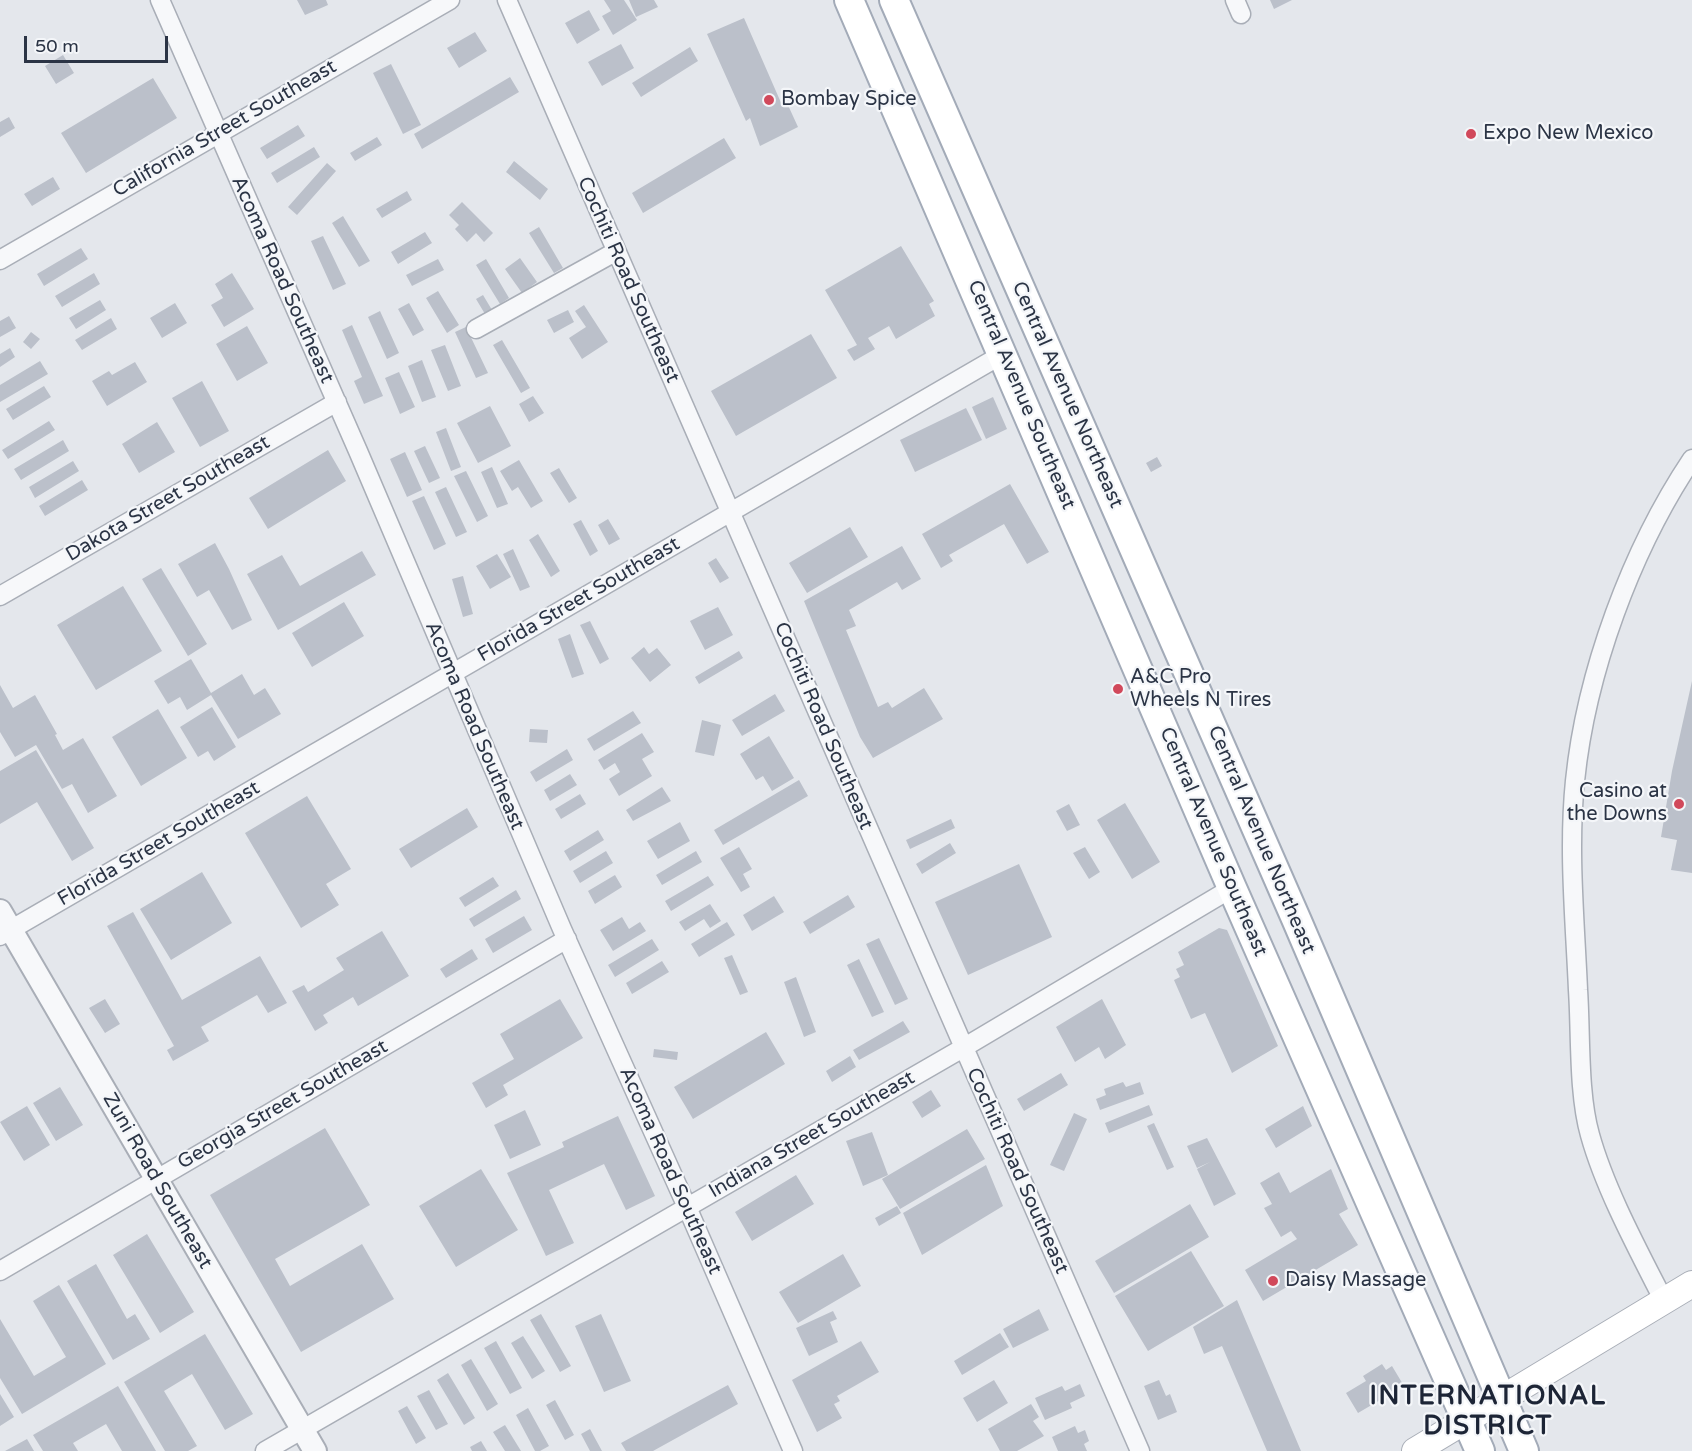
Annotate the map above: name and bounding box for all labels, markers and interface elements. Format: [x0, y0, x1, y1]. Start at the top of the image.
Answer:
scale bar [27, 24, 171, 62]
text: 50 m [35, 35, 79, 57]
street label: California Street Southeast [109, 55, 341, 203]
place label: Bombay Spice [781, 88, 917, 112]
marker: Bombay Spice [762, 93, 776, 107]
place label: Expo New Mexico [1483, 122, 1653, 146]
marker: Expo New Mexico [1464, 127, 1478, 141]
street label: Acoma Road Southeast [226, 173, 338, 387]
street label: Cochiti Road Southeast [572, 173, 684, 387]
street label: Central Avenue Southeast [962, 277, 1080, 513]
street label: Central Avenue Northeast [1006, 278, 1128, 512]
street label: Dakota Street Southeast [62, 431, 274, 567]
street label: Florida Street Southeast [474, 532, 684, 668]
street label: Acoma Road Southeast [419, 618, 529, 834]
street label: Cochiti Road Southeast [768, 619, 878, 833]
place label: A&C Pro Wheels N Tires [1130, 666, 1271, 713]
marker: A&C Pro Wheels N Tires [1111, 682, 1125, 696]
street label: Central Avenue Northeast [1202, 722, 1320, 958]
street label: Central Avenue Southeast [1154, 724, 1272, 960]
street label: Florida Street Southeast [54, 776, 264, 912]
place label: Casino at the Downs [1566, 780, 1667, 827]
marker: Casino at the Downs [1672, 797, 1686, 811]
street label: Georgia Street Southeast [174, 1035, 392, 1175]
street label: Acoma Road Southeast [614, 1064, 726, 1278]
street label: Cochiti Road Southeast [961, 1064, 1073, 1278]
street label: Indiana Street Southeast [705, 1066, 919, 1204]
street label: Zuni Road Southeast [97, 1089, 217, 1273]
place label: Daisy Massage [1285, 1269, 1426, 1293]
marker: Daisy Massage [1266, 1274, 1280, 1288]
district label: INTERNATIONAL DISTRICT [1370, 1381, 1606, 1442]

